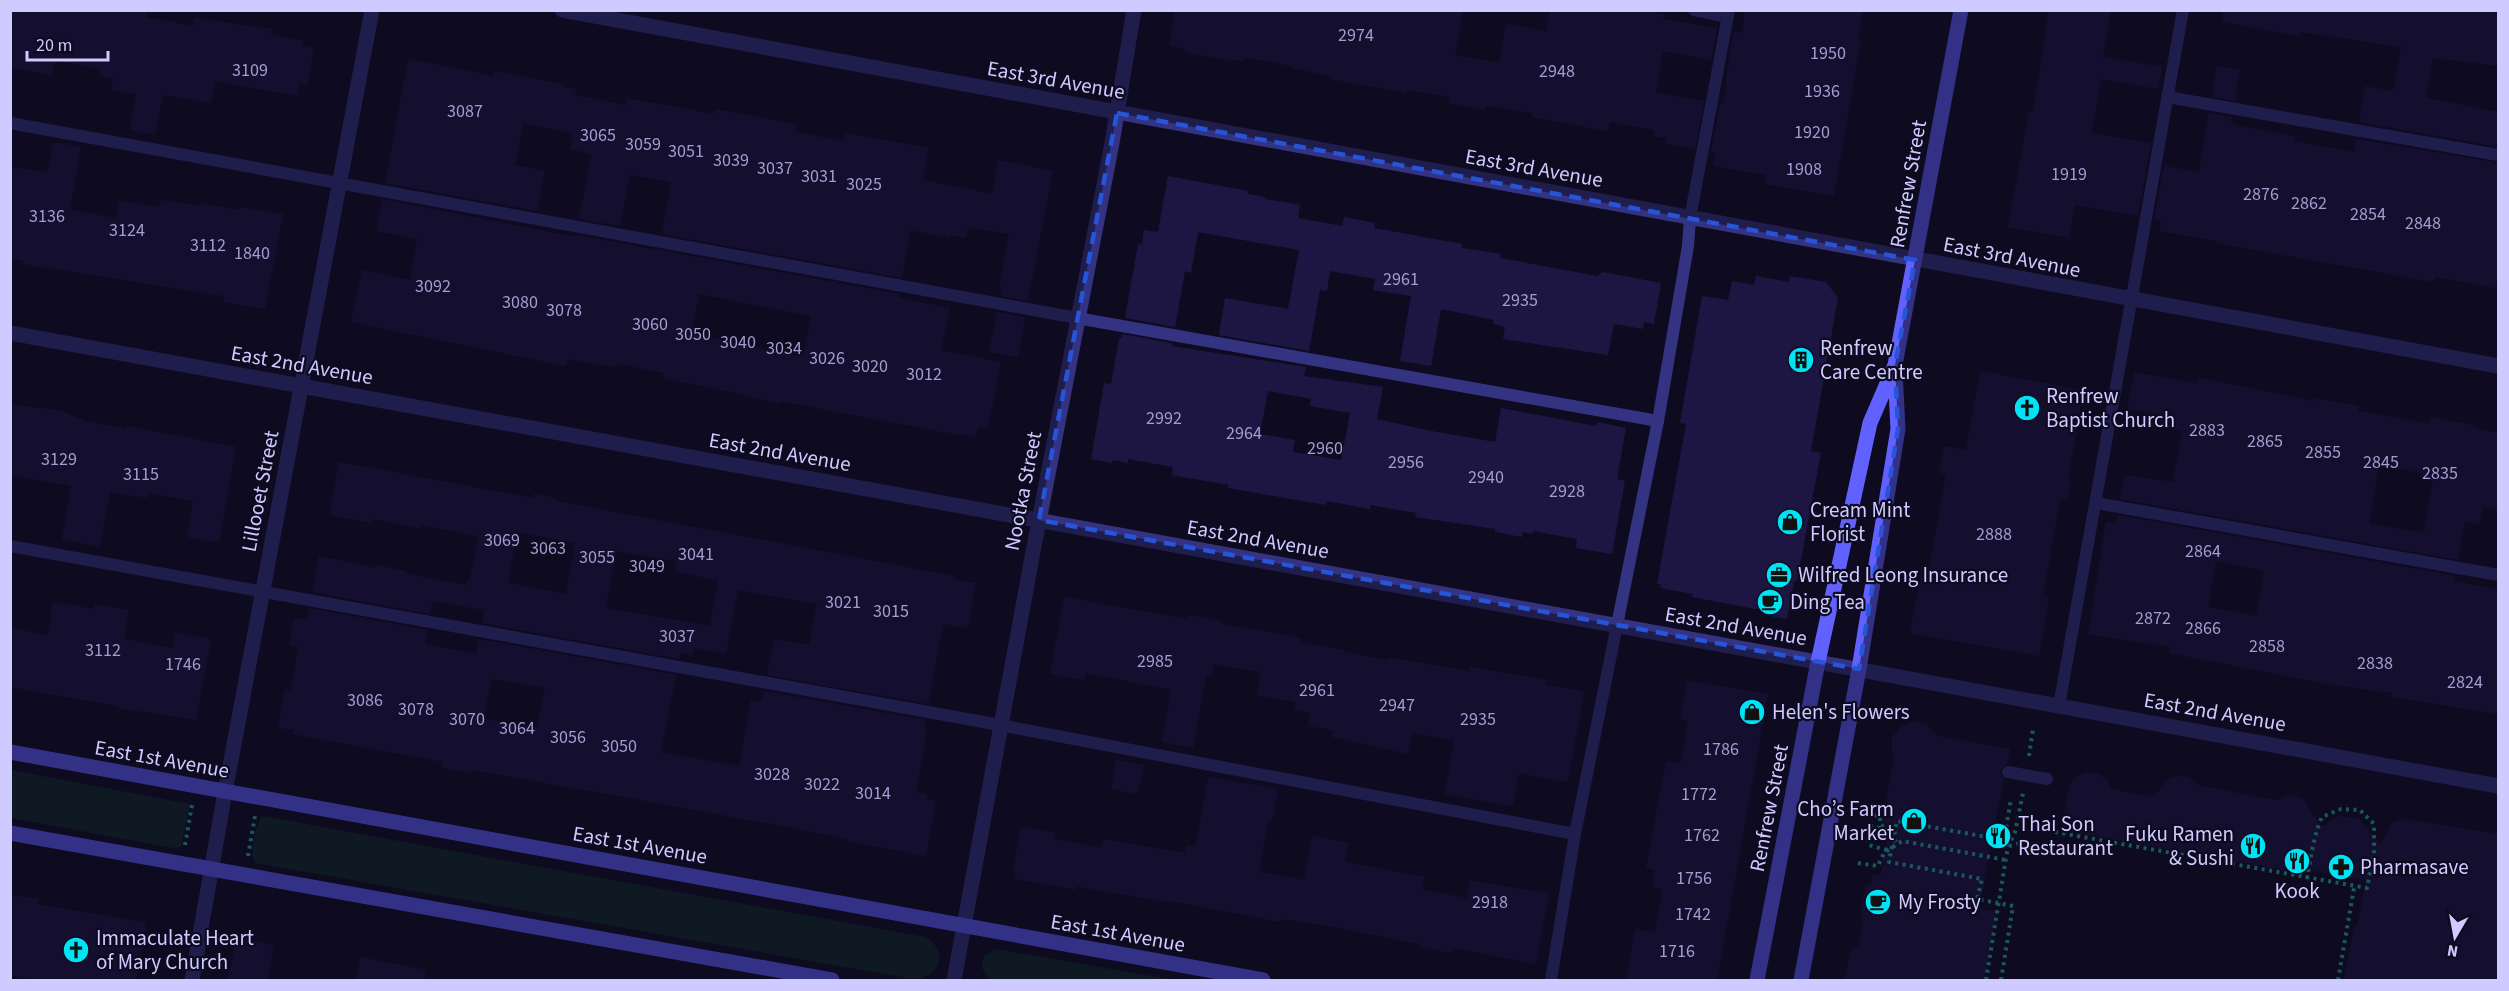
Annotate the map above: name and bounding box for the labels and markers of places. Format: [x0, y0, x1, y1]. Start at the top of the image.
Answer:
place label: Renfrew Care Centre [1820, 333, 1923, 387]
building icon: Renfrew Care Centre [1786, 345, 1816, 375]
place label: Renfrew Baptist Church [2046, 381, 2175, 435]
church icon: Renfrew Baptist Church [2012, 393, 2042, 423]
place label: Cream Mint Florist [1810, 495, 1910, 549]
shop icon: Cream Mint Florist [1775, 507, 1805, 537]
office icon: Wilfred Leong Insurance [1764, 560, 1794, 590]
place label: Wilfred Leong Insurance [1798, 560, 2008, 590]
cafe icon: Ding Tea [1755, 587, 1785, 617]
place label: Ding Tea [1790, 587, 1865, 617]
shop icon: Helen's Flowers [1737, 697, 1767, 727]
place label: Helen's Flowers [1772, 697, 1910, 727]
place label: Cho’s Farm Market [1797, 794, 1894, 848]
shop icon: Cho’s Farm Market [1899, 806, 1929, 836]
place label: Thai Son Restaurant [2018, 809, 2113, 863]
place label: Fuku Ramen & Sushi [2125, 819, 2234, 873]
restaurant icon: Thai Son Restaurant [1983, 821, 2013, 851]
restaurant icon: Fuku Ramen & Sushi [2238, 831, 2268, 861]
restaurant icon: Kook [2282, 846, 2312, 876]
pharmacy icon: Pharmasave [2326, 852, 2356, 882]
place label: Pharmasave [2360, 852, 2469, 882]
place label: Kook [2274, 876, 2320, 906]
cafe icon: My Frosty [1863, 887, 1893, 917]
place label: My Frosty [1898, 887, 1981, 917]
place label: Immaculate Heart of Mary Church [96, 923, 254, 977]
church icon: Immaculate Heart of Mary Church [61, 935, 91, 965]

